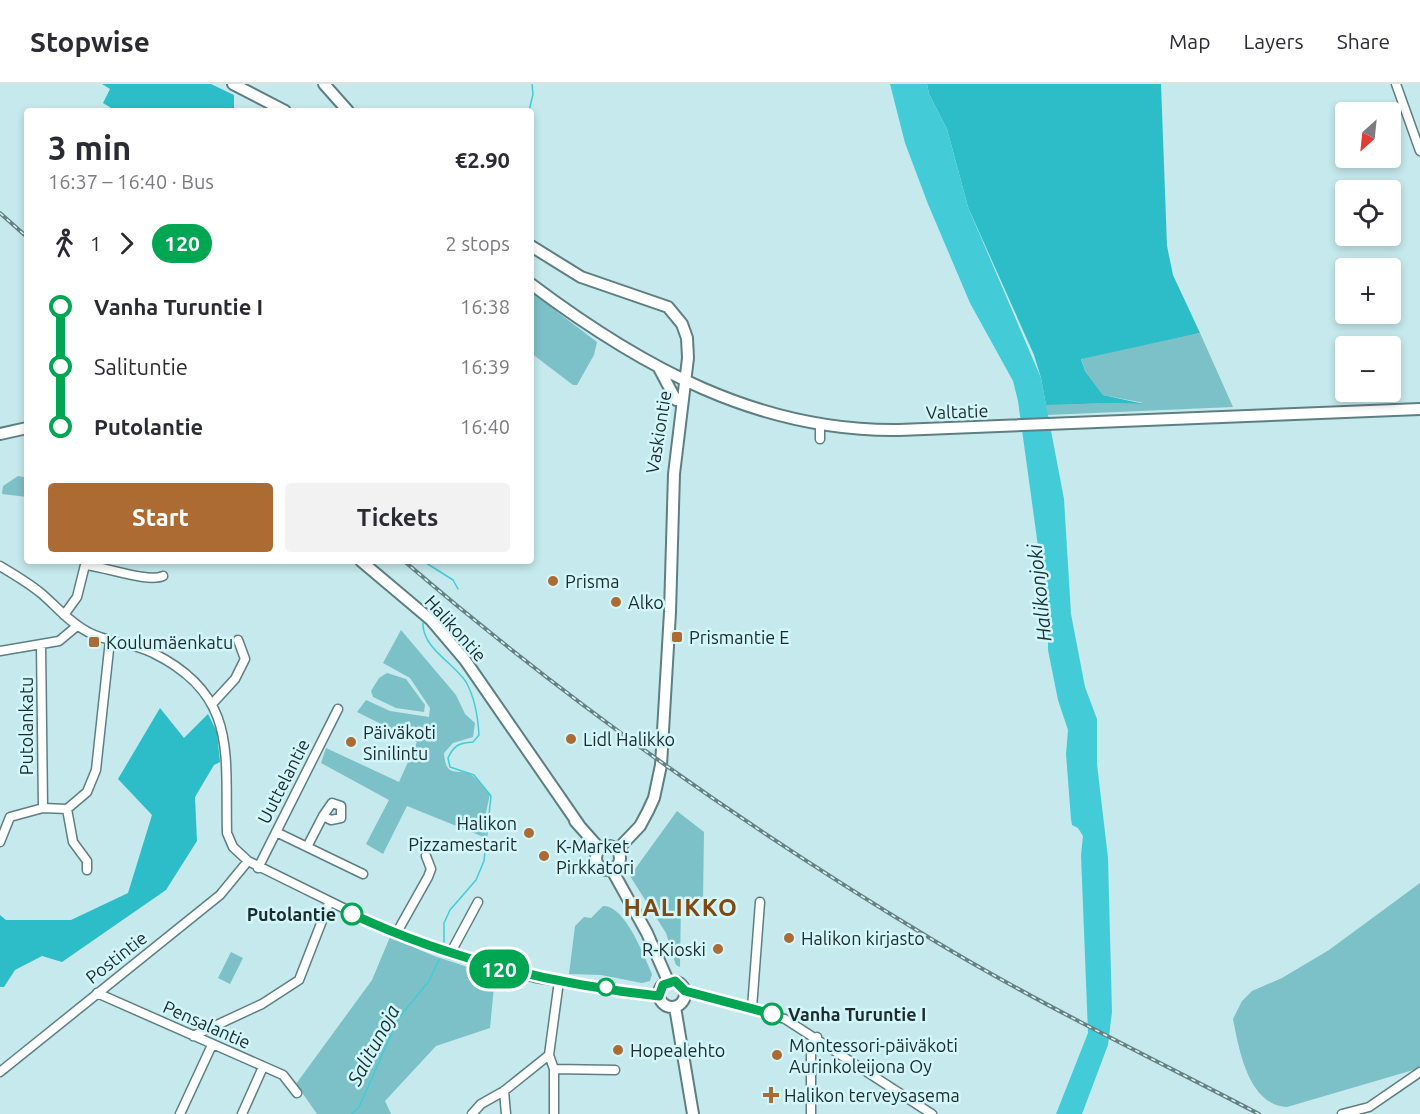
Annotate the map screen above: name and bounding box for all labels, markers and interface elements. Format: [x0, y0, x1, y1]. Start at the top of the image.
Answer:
text: Stopwise [30, 26, 150, 57]
text: Map [1169, 29, 1210, 53]
text: Layers [1243, 29, 1304, 53]
text: Share [1337, 29, 1390, 53]
north arrow [1335, 102, 1401, 168]
map controls [1335, 102, 1401, 402]
text: 3 min [48, 129, 131, 166]
text: €2.90 [455, 147, 510, 172]
text: 16:37 – 16:40 · Bus [48, 170, 214, 193]
button: locate [1335, 180, 1401, 246]
icon: walk [48, 227, 81, 260]
icon: forward [110, 227, 143, 260]
text: 120 [164, 231, 200, 255]
text: 1 [90, 232, 101, 255]
text: 2 stops [446, 232, 510, 255]
button: + [1335, 258, 1401, 324]
text: Vanha Turuntie I [94, 294, 263, 319]
text: 16:38 [460, 295, 510, 318]
button: − [1335, 336, 1401, 402]
text: Salituntie [94, 354, 188, 379]
text: 16:39 [460, 355, 510, 378]
street label: Vaskiontie [642, 389, 674, 475]
street label: Valtatie [925, 400, 989, 422]
text: Putolantie [94, 414, 203, 439]
text: 16:40 [460, 415, 510, 438]
button: Start [48, 483, 273, 552]
button: Tickets [285, 483, 510, 552]
water label: Halikonjoki [1022, 542, 1056, 643]
place label: Prisma [565, 571, 620, 591]
marker: Prisma [546, 574, 560, 588]
street label: Halikontie [421, 591, 491, 665]
place label: Alko [628, 592, 664, 612]
marker: Alko [609, 595, 623, 609]
place label: Prismantie E [689, 627, 789, 647]
marker: Prismantie E [670, 630, 684, 644]
place label: Koulumäenkatu [106, 632, 233, 652]
marker: Koulumäenkatu [87, 635, 101, 649]
street label: Putolankatu [16, 677, 36, 775]
place label: Päiväkoti Sinilintu [363, 722, 436, 763]
place label: Lidl Halikko [583, 729, 675, 749]
marker: Lidl Halikko [564, 732, 578, 746]
street label: Uuttelantie [253, 735, 313, 827]
marker: Päiväkoti Sinilintu [344, 735, 358, 749]
place label: Halikon Pizzamestarit [408, 813, 517, 854]
marker: Halikon Pizzamestarit [522, 826, 536, 840]
place label: K-Market Pirkkatori [556, 836, 634, 877]
marker: K-Market Pirkkatori [537, 849, 551, 863]
district label: HALIKKO [624, 894, 738, 921]
marker: Putolantie [341, 903, 363, 925]
place label: Putolantie [247, 904, 336, 924]
street label: Postintie [81, 927, 151, 987]
place label: Halikon kirjasto [801, 928, 925, 948]
marker: Halikon kirjasto [782, 931, 796, 945]
place label: R-Kioski [642, 939, 706, 959]
marker: R-Kioski [711, 942, 725, 956]
line badge: 120 [464, 950, 534, 988]
text: 120 [481, 957, 517, 981]
unlabelled marker [597, 978, 615, 996]
street label: Pensalantie [160, 996, 254, 1052]
water label: Salitunoja [342, 1001, 404, 1090]
marker: Vanha Turuntie I [761, 1003, 783, 1025]
place label: Vanha Turuntie I [788, 1004, 926, 1024]
place label: Montessori-päiväkoti Aurinkoleijona Oy [789, 1035, 958, 1076]
place label: Hopealehto [630, 1040, 725, 1060]
marker: Hopealehto [611, 1043, 625, 1057]
marker: Montessori-päiväkoti Aurinkoleijona Oy [770, 1048, 784, 1062]
place label: Halikon terveysasema [784, 1085, 960, 1105]
marker: Halikon terveysasema [762, 1086, 780, 1104]

